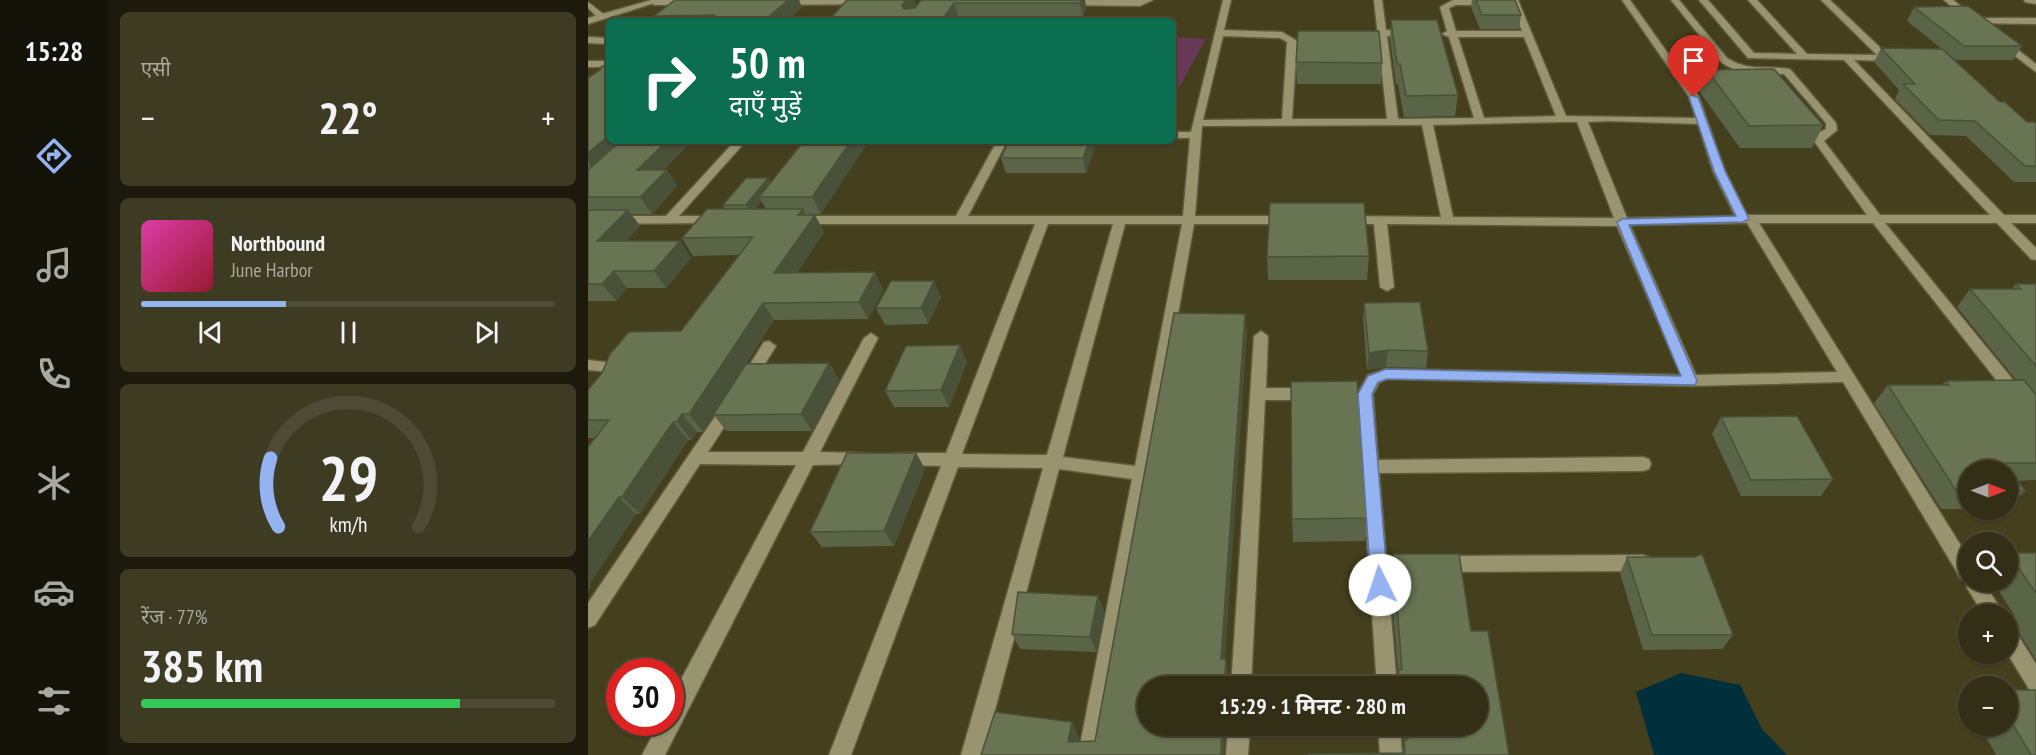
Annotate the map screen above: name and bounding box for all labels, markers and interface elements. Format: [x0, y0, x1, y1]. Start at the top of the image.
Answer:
text: 15:28 [25, 34, 83, 68]
text: 50 m [729, 35, 806, 90]
pin [1668, 35, 1719, 97]
icon: right [630, 42, 708, 120]
icon: arrive [1677, 44, 1710, 77]
text: एसी [141, 56, 171, 82]
text: 22° [318, 88, 378, 146]
text: दाएँ मुड़ें [729, 88, 802, 122]
text: − [141, 96, 155, 139]
text: + [541, 96, 555, 139]
icon: directions [33, 135, 75, 177]
text: Northbound [231, 229, 325, 257]
icon: music [33, 244, 75, 286]
text: June Harbor [231, 257, 313, 283]
icon: previous [194, 316, 227, 349]
icon: pause [332, 316, 365, 349]
icon: next [470, 316, 503, 349]
icon: phone [33, 353, 75, 395]
text: 29 [318, 438, 378, 519]
north arrow [1958, 460, 2018, 520]
map controls [1958, 460, 2018, 736]
icon: climate [33, 462, 75, 504]
text: km/h [329, 511, 367, 539]
button: search [1958, 532, 2018, 592]
position arrow [1348, 553, 1412, 617]
icon: car [33, 571, 75, 613]
text: रेंज · 77% [141, 604, 208, 630]
button: + [1958, 604, 2018, 664]
text: 385 km [141, 636, 263, 694]
speed limit sign: 30 [606, 658, 684, 736]
button: − [1958, 676, 2018, 736]
icon: filters [33, 680, 75, 722]
text: 15:29 · 1 मिनट · 280 m [1219, 692, 1406, 720]

